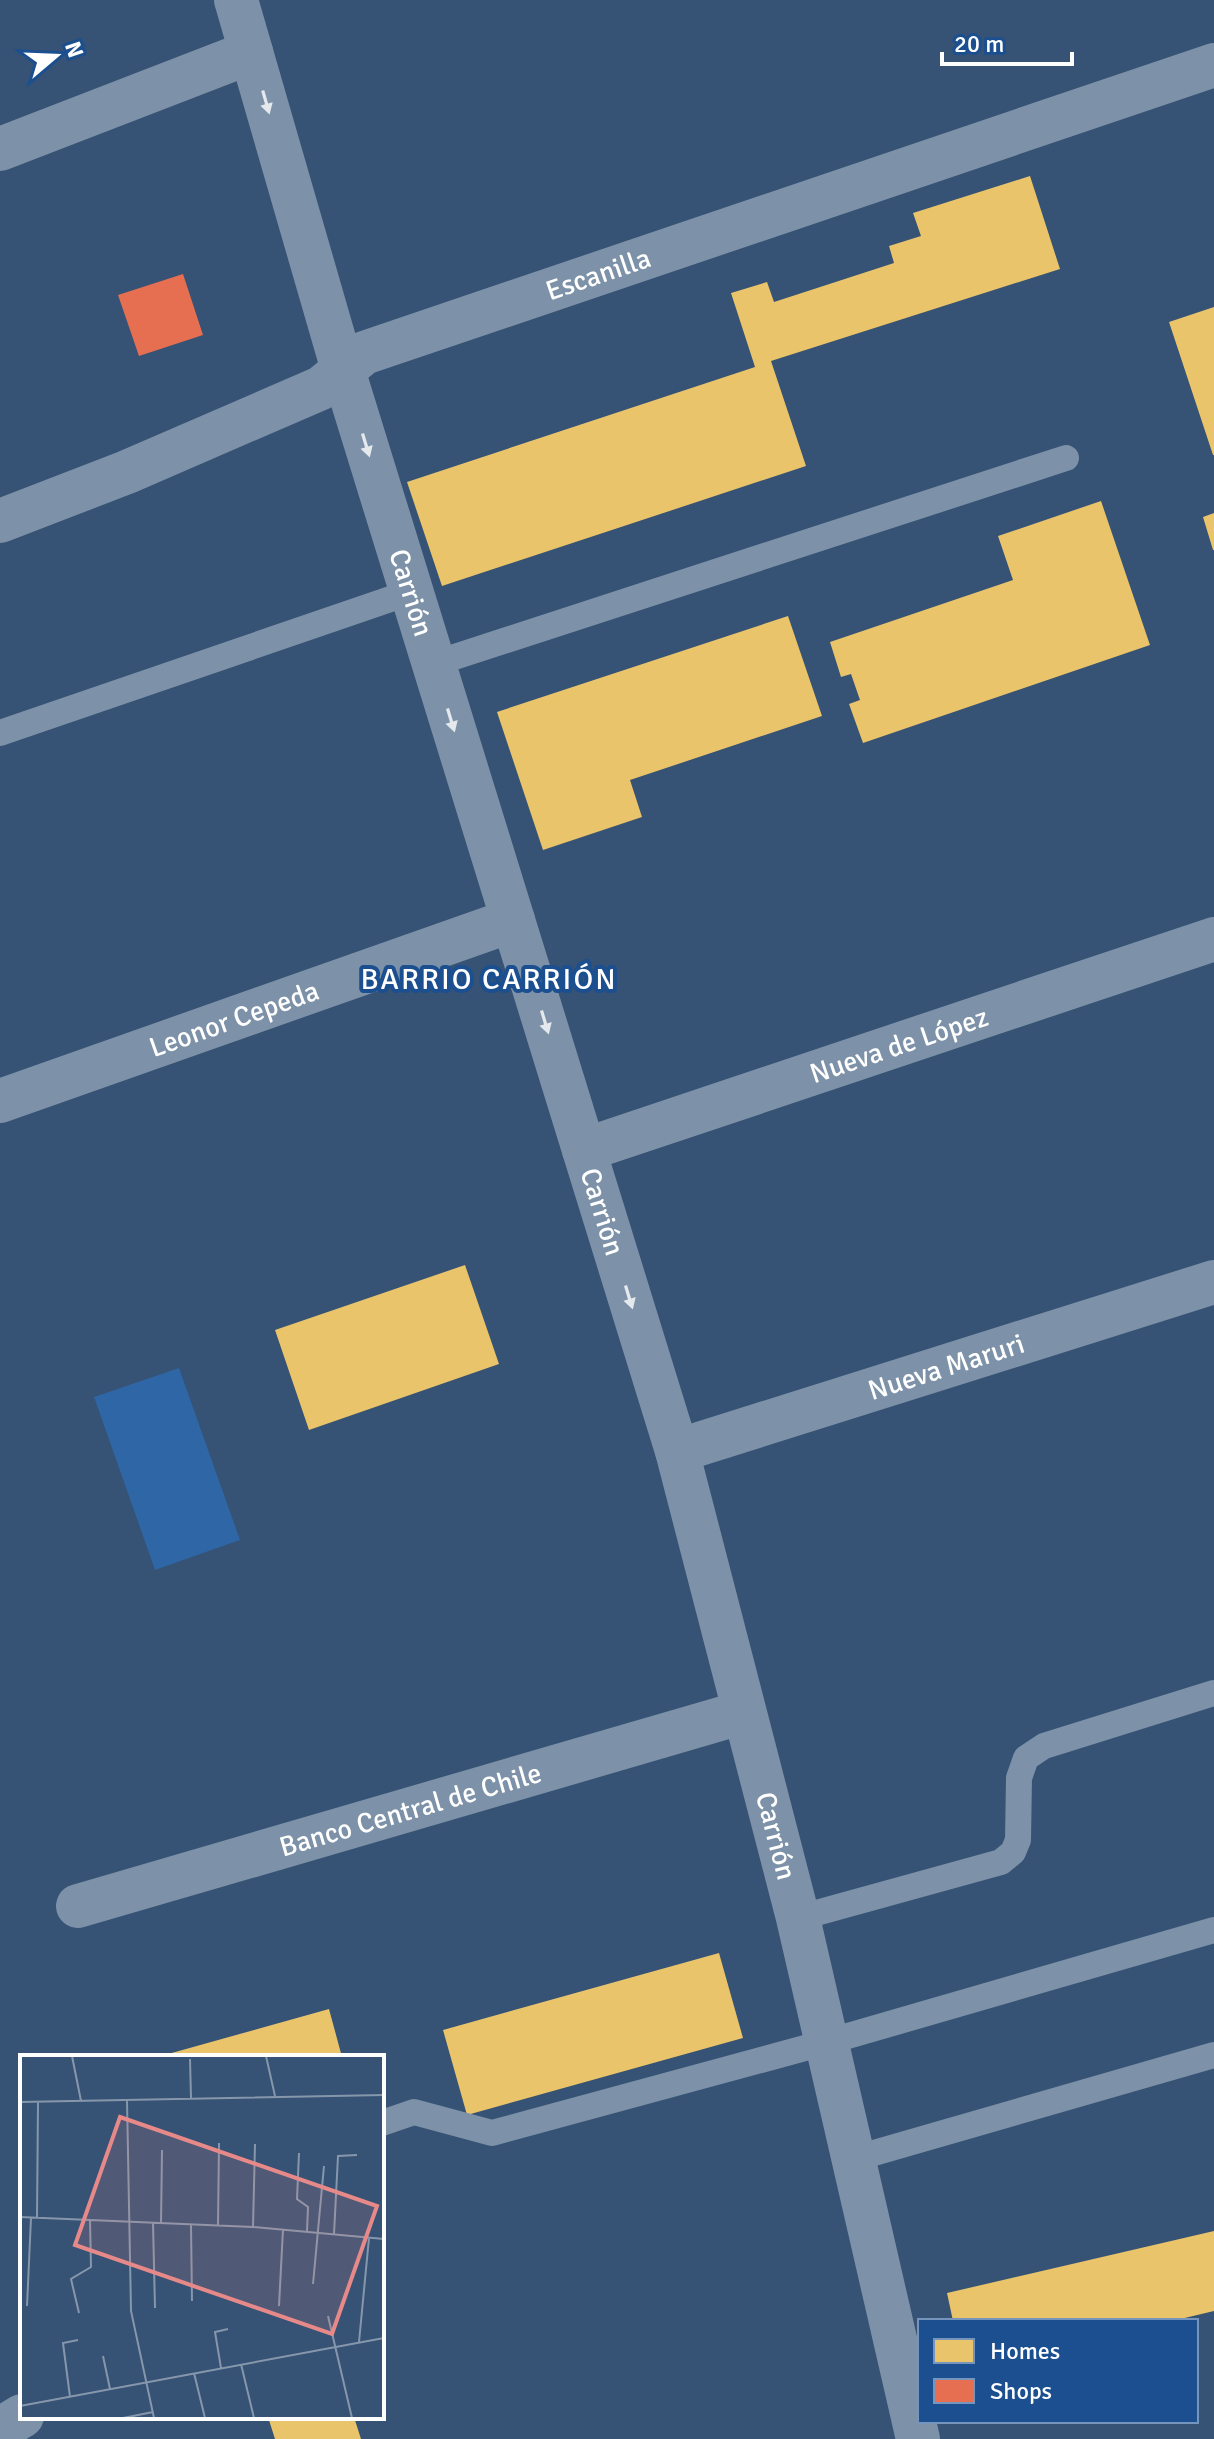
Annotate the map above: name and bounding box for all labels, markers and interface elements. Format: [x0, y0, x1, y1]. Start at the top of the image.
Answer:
north arrow [16, 16, 96, 96]
scale bar [942, 16, 1072, 66]
text: 20 m [954, 29, 1004, 59]
text: N [59, 38, 90, 61]
one-way arrow [260, 90, 273, 114]
street label: Escanilla [541, 241, 655, 308]
one-way arrow [360, 433, 373, 457]
street label: Carrión [381, 545, 440, 641]
one-way arrow [445, 709, 458, 733]
district label: BARRIO CARRIÓN [360, 961, 618, 998]
street label: Leonor Cepeda [145, 974, 324, 1065]
street label: Nueva de López [806, 1000, 993, 1091]
one-way arrow [539, 1010, 551, 1034]
street label: Carrión [573, 1164, 632, 1260]
one-way arrow [624, 1286, 636, 1310]
street label: Nueva Maruri [864, 1327, 1029, 1408]
street label: Banco Central de Chile [275, 1756, 546, 1864]
street label: Carrión [748, 1788, 803, 1884]
inset map [20, 2055, 384, 2419]
legend [918, 2319, 1198, 2423]
text: Homes [990, 2336, 1060, 2366]
text: Shops [990, 2376, 1052, 2406]

